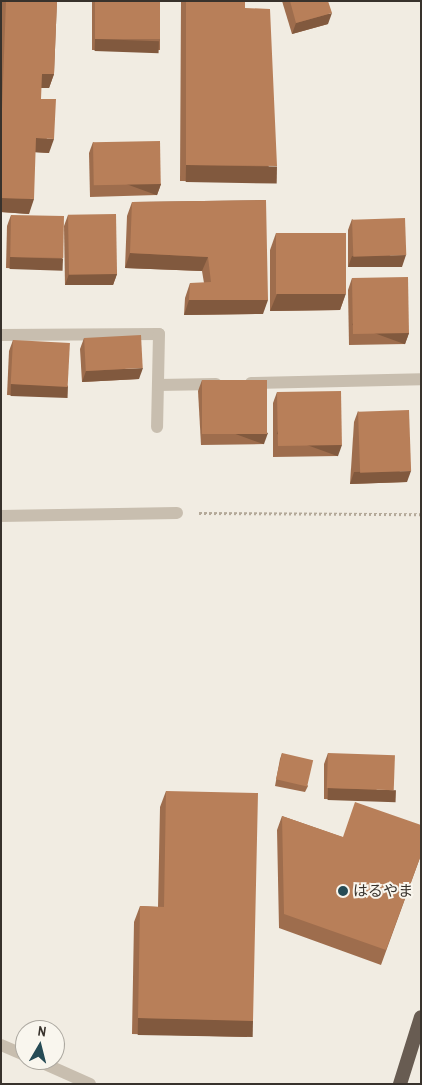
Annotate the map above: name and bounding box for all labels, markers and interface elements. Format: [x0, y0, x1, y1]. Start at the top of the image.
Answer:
place label: はるやま [353, 882, 413, 900]
marker: はるやま [337, 885, 349, 897]
north arrow [15, 1020, 65, 1070]
text: N [37, 1022, 47, 1041]

